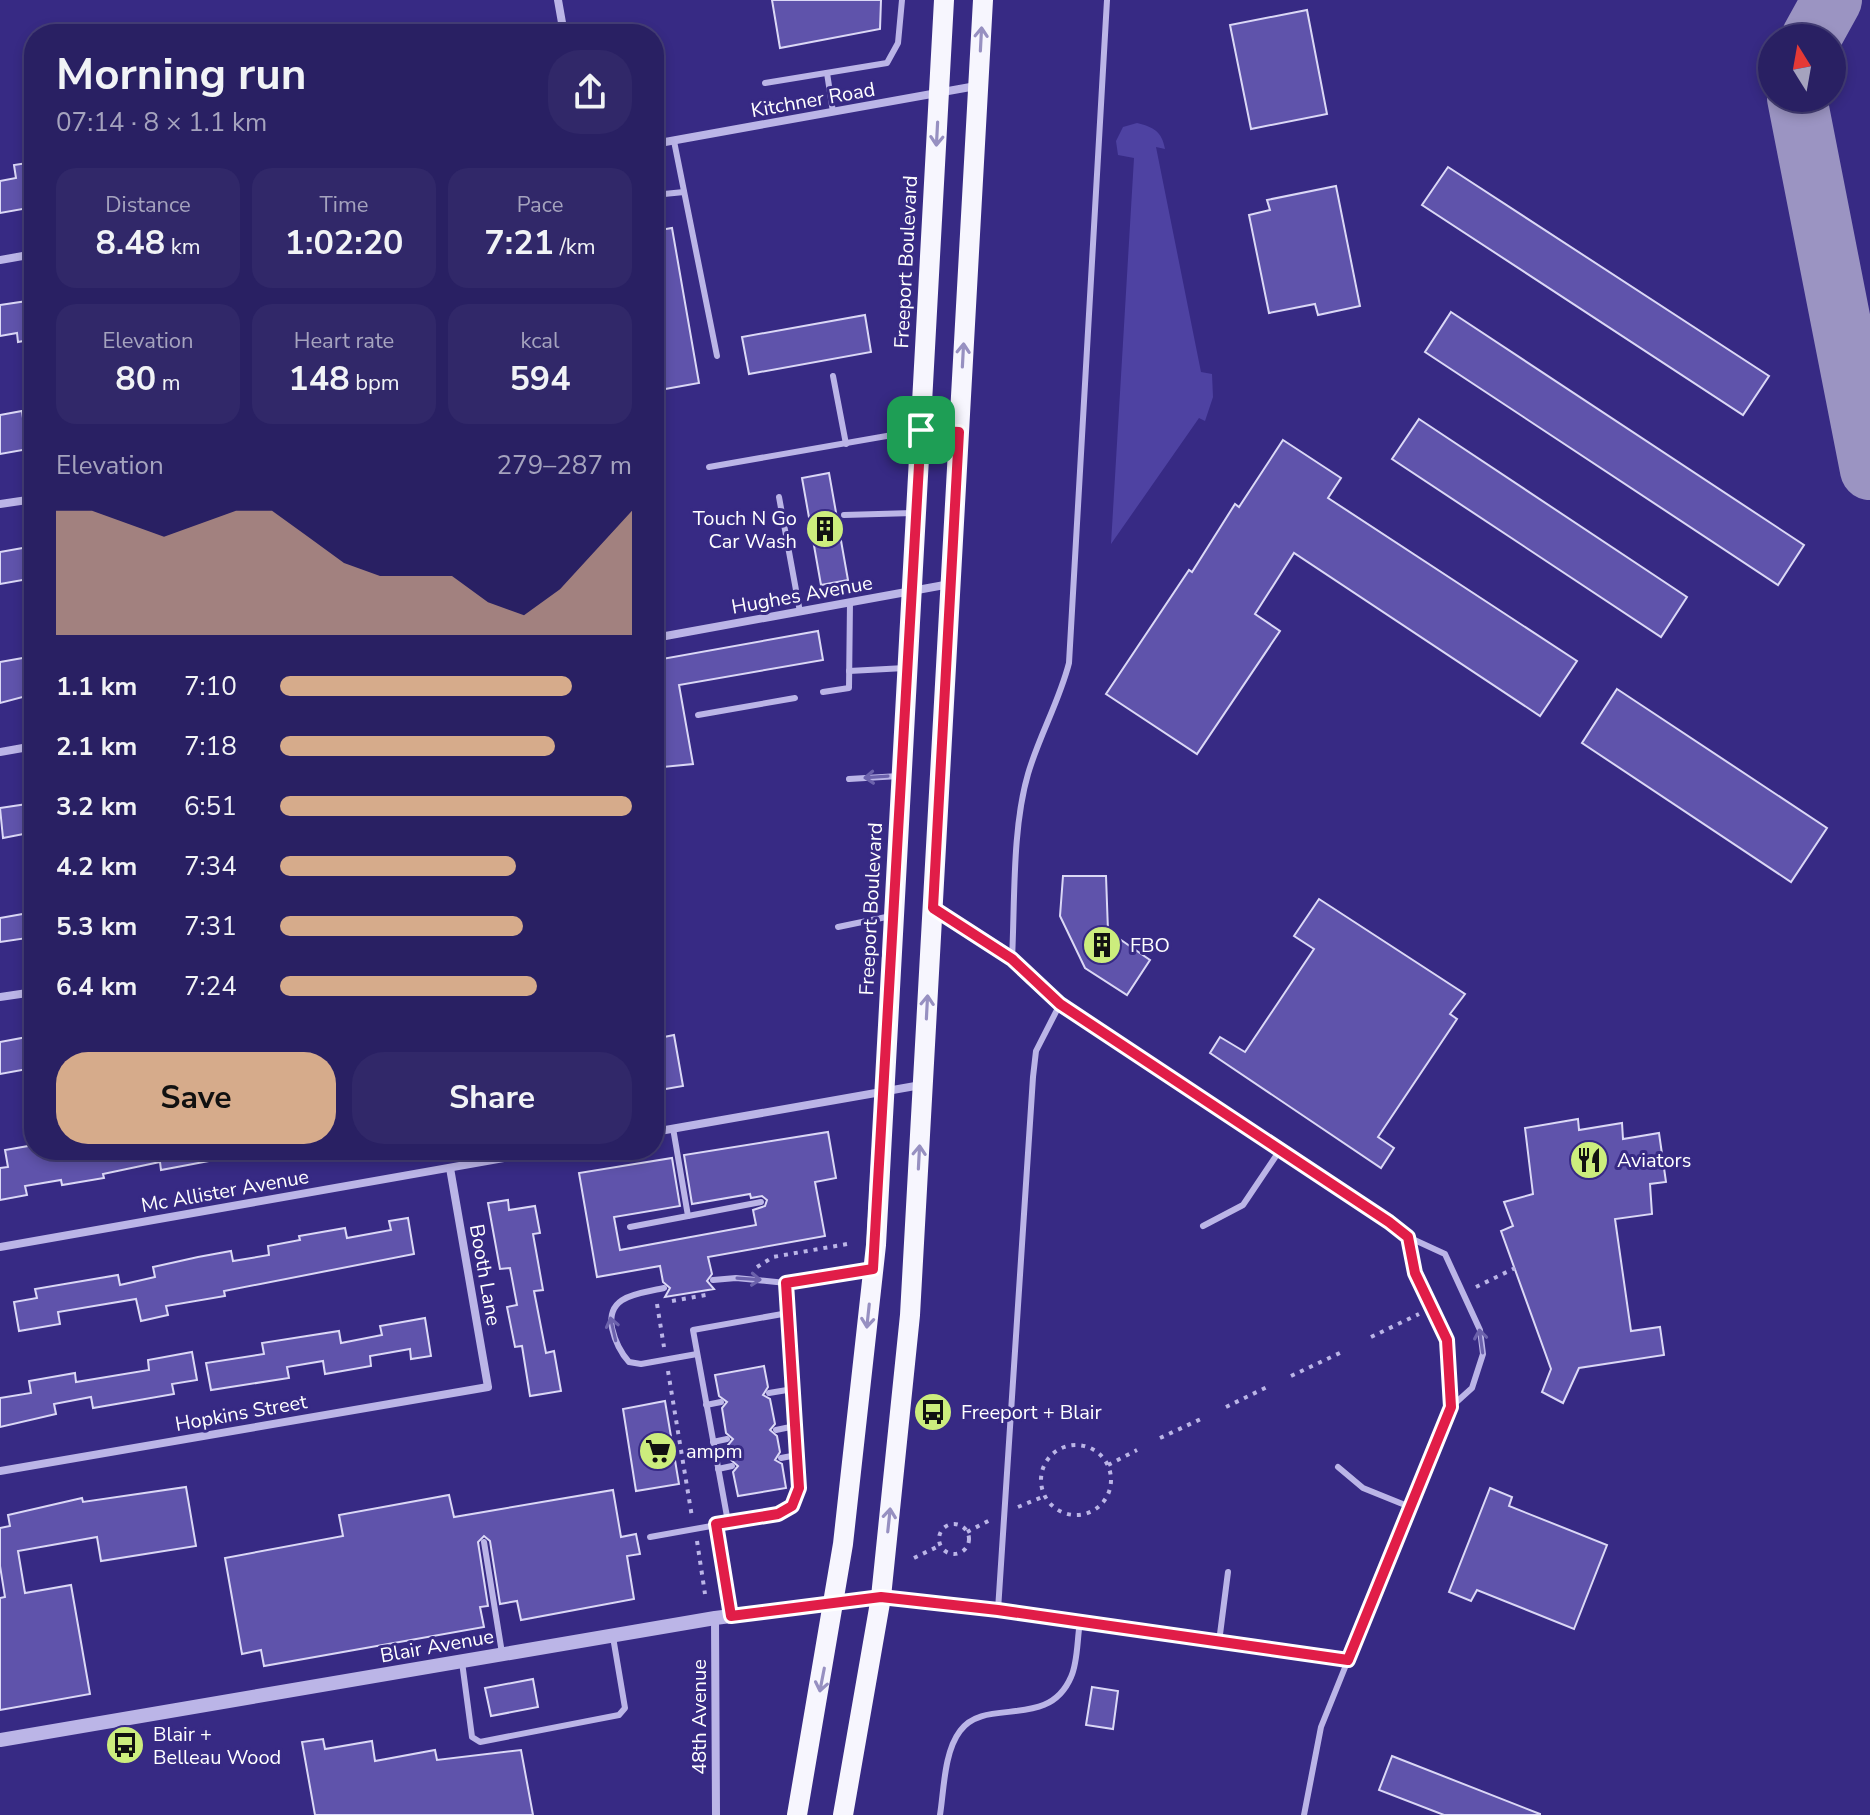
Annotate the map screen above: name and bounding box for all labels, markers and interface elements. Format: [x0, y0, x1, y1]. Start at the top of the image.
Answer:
north arrow [1758, 24, 1846, 112]
map controls [1758, 24, 1846, 112]
one-way arrow [973, 26, 988, 53]
text: Morning run [56, 45, 306, 105]
button: share [548, 50, 632, 134]
street label: Kitchner Road [749, 76, 877, 124]
text: 07:14 · 8 × 1.1 km [56, 105, 267, 140]
one-way arrow [929, 120, 944, 147]
street label: Freeport Boulevard [888, 175, 924, 349]
text: Distance [105, 190, 191, 220]
text: Time [320, 190, 368, 220]
text: Pace [517, 190, 563, 220]
text: 8.48 [95, 220, 165, 266]
text: 1:02:20 [285, 220, 403, 266]
text: 7:21 [484, 220, 554, 266]
text: km [165, 232, 201, 262]
text: /km [554, 232, 596, 262]
text: Elevation [102, 326, 194, 356]
text: Heart rate [294, 326, 394, 356]
text: kcal [521, 326, 560, 356]
one-way arrow [956, 342, 971, 369]
text: 80 [115, 356, 156, 402]
text: 148 [288, 356, 350, 402]
text: 594 [509, 356, 571, 402]
text: m [156, 368, 181, 398]
text: bpm [350, 368, 400, 398]
pin [887, 396, 955, 464]
icon: arrive [899, 408, 943, 452]
text: Elevation [56, 448, 164, 483]
text: 279–287 m [496, 448, 632, 483]
place label: Touch N Go Car Wash [693, 505, 797, 555]
building icon: Touch N Go Car Wash [804, 508, 846, 550]
street label: Hughes Avenue [729, 569, 875, 621]
text: 1.1 km [56, 669, 137, 704]
text: 7:10 [184, 669, 237, 704]
text: 2.1 km [56, 729, 137, 764]
text: 7:18 [184, 729, 237, 764]
one-way arrow [863, 770, 890, 785]
text: 3.2 km [56, 789, 137, 824]
text: 6:51 [184, 789, 237, 824]
street label: Freeport Boulevard [853, 822, 889, 996]
text: 4.2 km [56, 849, 137, 884]
text: 7:34 [184, 849, 237, 884]
text: 5.3 km [56, 909, 137, 944]
text: 7:31 [184, 909, 237, 944]
building icon: FBO [1081, 924, 1123, 966]
place label: FBO [1130, 932, 1170, 959]
text: 6.4 km [56, 969, 137, 1004]
text: 7:24 [184, 969, 237, 1004]
one-way arrow [920, 994, 935, 1021]
button: Save [56, 1052, 336, 1144]
button: Share [352, 1052, 632, 1144]
restaurant icon: Aviators [1568, 1139, 1610, 1181]
one-way arrow [911, 1144, 926, 1171]
place label: Aviators [1617, 1147, 1691, 1174]
street label: Mc Allister Avenue [139, 1163, 311, 1219]
street label: Booth Lane [463, 1222, 507, 1328]
one-way arrow [735, 1272, 762, 1287]
one-way arrow [861, 1302, 876, 1329]
one-way arrow [605, 1317, 620, 1343]
one-way arrow [1473, 1328, 1488, 1354]
street label: Hopkins Street [173, 1388, 310, 1438]
bus stop icon: Freeport + Blair [912, 1391, 954, 1433]
place label: Freeport + Blair [961, 1399, 1102, 1426]
supermarket icon: ampm [637, 1430, 679, 1472]
place label: ampm [686, 1438, 743, 1465]
one-way arrow [881, 1507, 896, 1534]
street label: Blair Avenue [378, 1623, 496, 1669]
street label: 48th Avenue [686, 1659, 713, 1775]
one-way arrow [814, 1667, 829, 1692]
place label: Blair + Belleau Wood [153, 1721, 281, 1771]
bus stop icon: Blair + Belleau Wood [104, 1724, 146, 1766]

